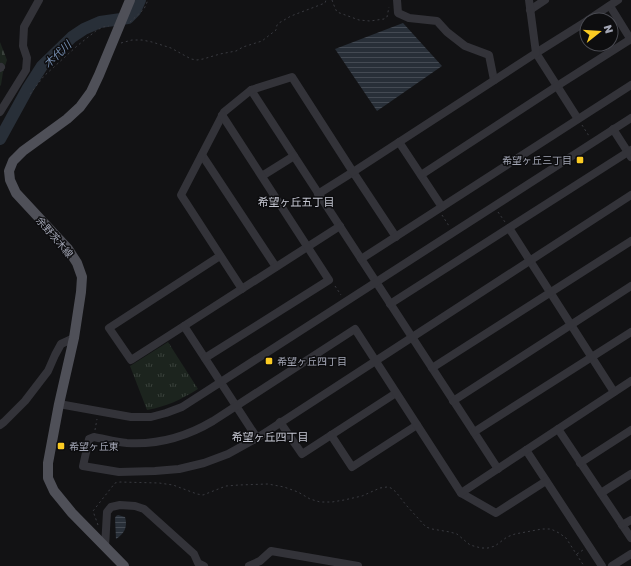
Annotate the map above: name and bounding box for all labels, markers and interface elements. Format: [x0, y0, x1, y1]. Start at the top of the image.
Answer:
north arrow [579, 12, 619, 52]
text: N [602, 23, 616, 35]
water label: 木代川 [40, 37, 74, 70]
place label: 希望ヶ丘三丁目 [502, 154, 572, 166]
marker: 希望ヶ丘三丁目 [575, 155, 585, 165]
district label: 希望ヶ丘五丁目 [258, 195, 335, 208]
street label: 余野茨木線 [34, 214, 76, 260]
place label: 希望ヶ丘四丁目 [277, 355, 347, 367]
marker: 希望ヶ丘四丁目 [264, 356, 274, 366]
district label: 希望ヶ丘四丁目 [232, 430, 309, 443]
place label: 希望ヶ丘東 [69, 440, 119, 452]
marker: 希望ヶ丘東 [56, 441, 66, 451]

